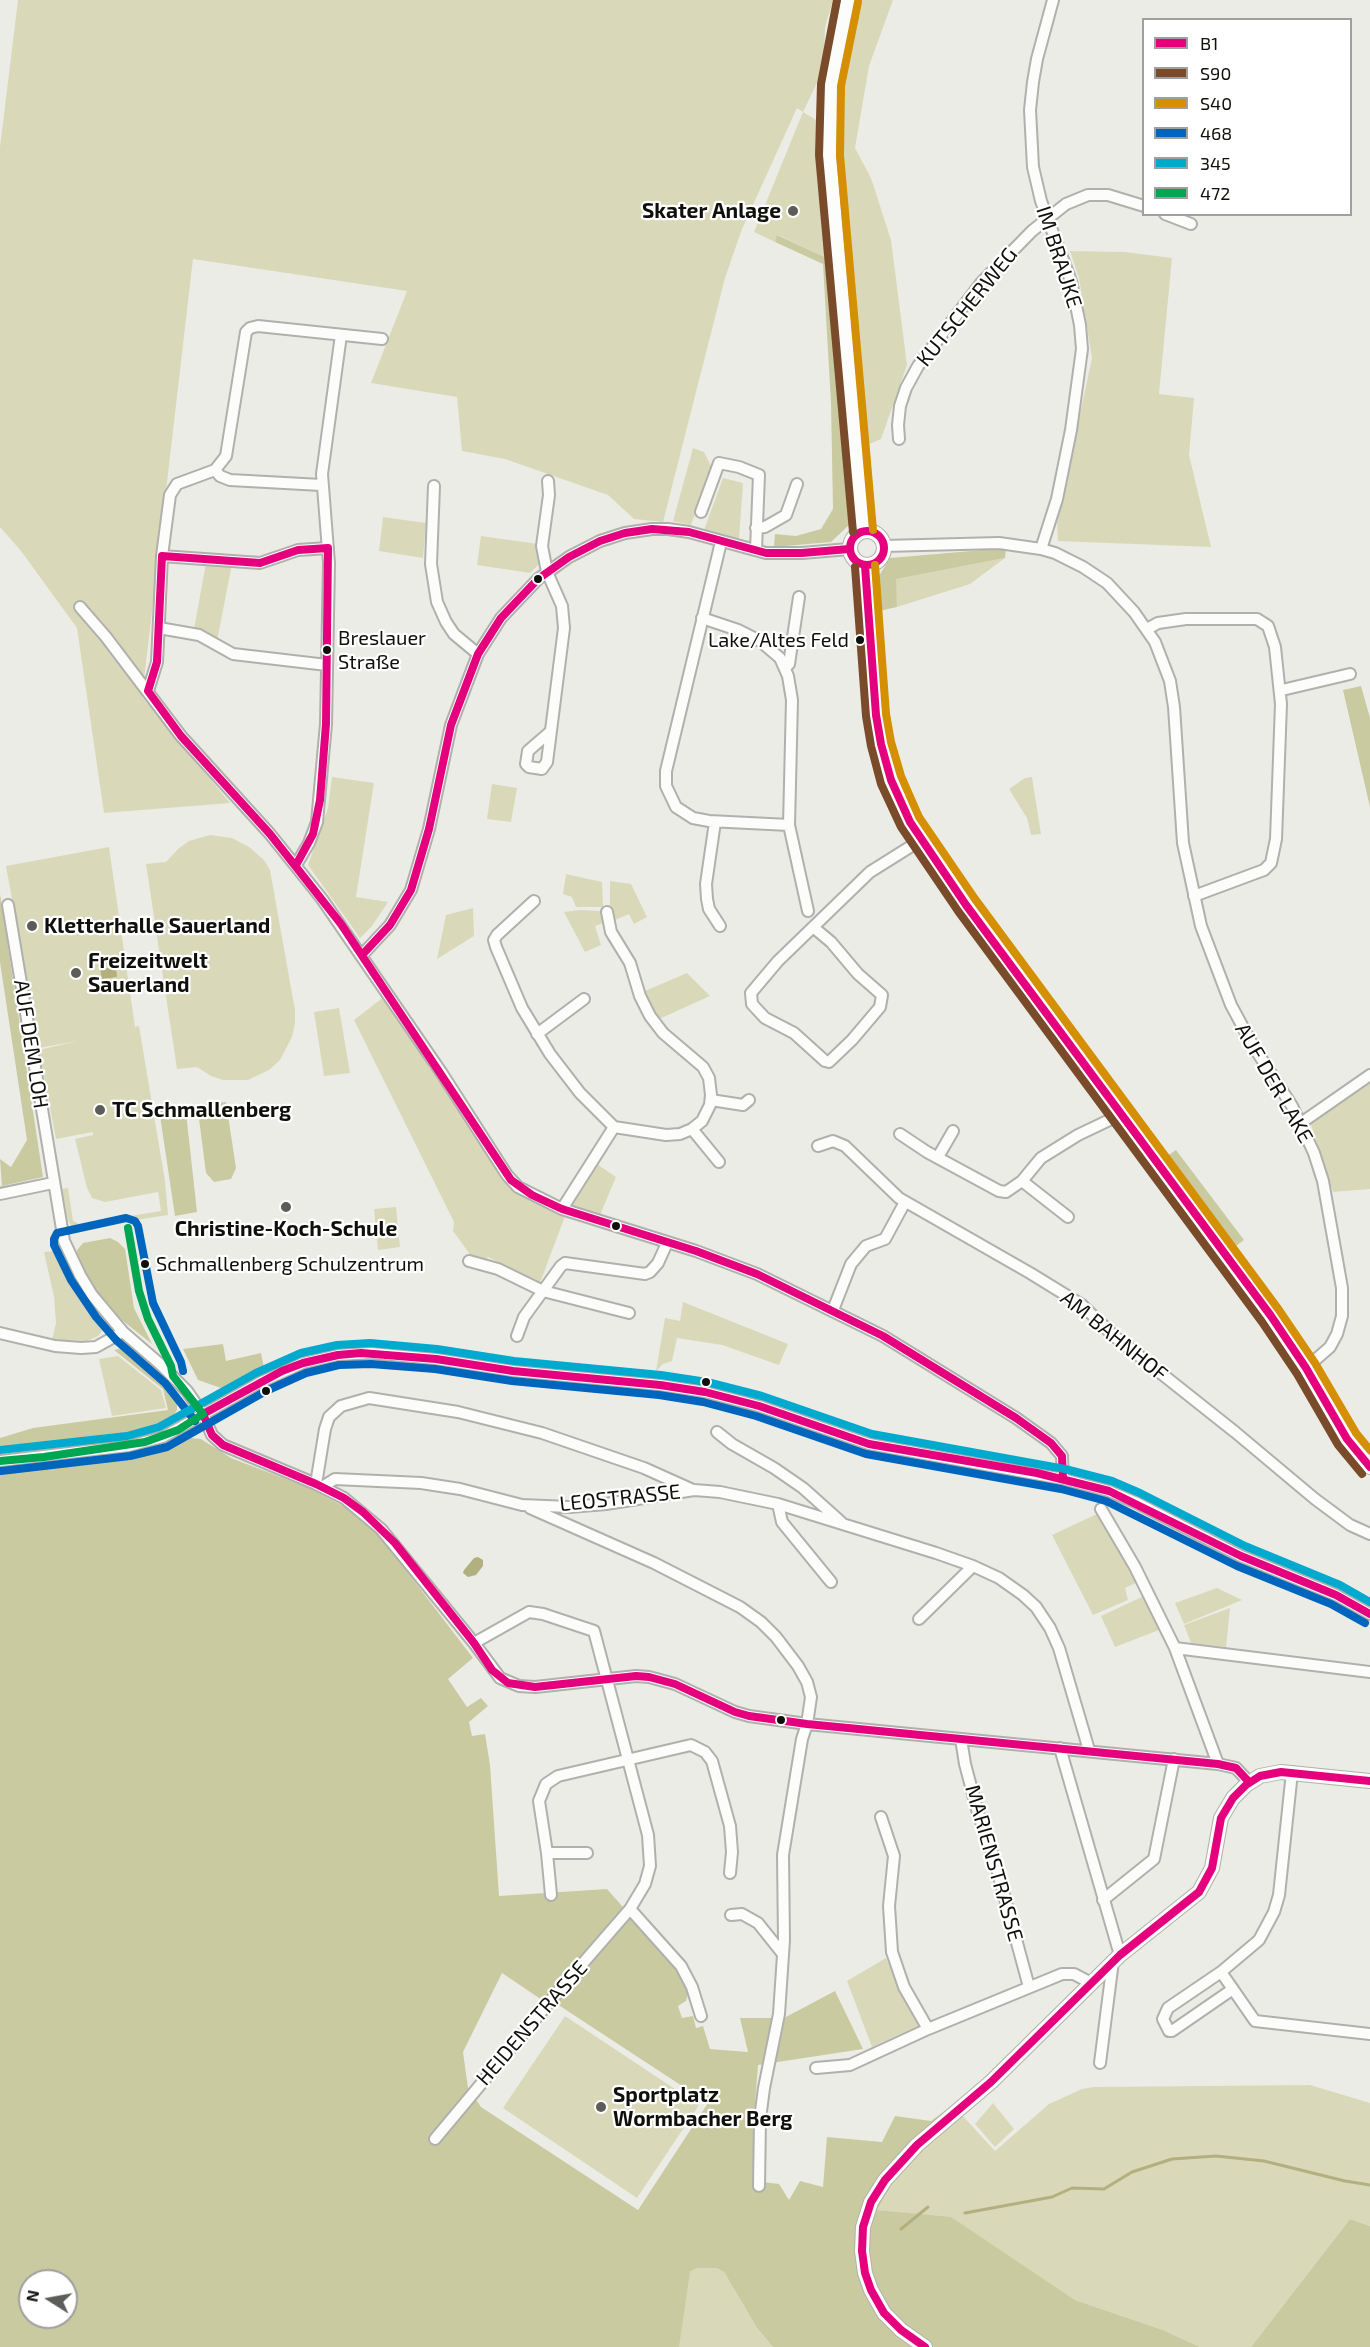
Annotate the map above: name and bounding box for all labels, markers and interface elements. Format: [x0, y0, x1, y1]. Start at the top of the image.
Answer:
legend [1142, 18, 1352, 216]
text: B1 [1200, 32, 1218, 54]
text: S90 [1200, 62, 1231, 84]
text: S40 [1200, 92, 1232, 114]
text: 468 [1200, 122, 1232, 144]
text: 345 [1200, 152, 1231, 174]
text: 472 [1200, 182, 1230, 204]
place label: Skater Anlage [642, 198, 781, 224]
street label: IM BRAUKE [1031, 203, 1087, 311]
marker: Skater Anlage [786, 204, 800, 218]
street label: KUTSCHERWEG [911, 242, 1023, 372]
unlabelled marker [532, 573, 544, 585]
place label: Breslauer Straße [338, 626, 426, 673]
place label: Lake/Altes Feld [708, 628, 849, 652]
marker: Lake/Altes Feld [854, 634, 866, 646]
marker: Breslauer Straße [321, 644, 333, 656]
place label: Kletterhalle Sauerland [44, 913, 270, 939]
marker: Kletterhalle Sauerland [25, 919, 39, 933]
place label: Freizeitwelt Sauerland [88, 948, 208, 998]
marker: Freizeitwelt Sauerland [69, 966, 83, 980]
street label: AUF DEM LOH [8, 978, 54, 1110]
street label: AUF DER LAKE [1230, 1019, 1318, 1147]
place label: TC Schmallenberg [112, 1097, 291, 1123]
marker: TC Schmallenberg [93, 1103, 107, 1117]
marker: Christine-Koch-Schule [279, 1200, 293, 1214]
place label: Christine-Koch-Schule [175, 1216, 397, 1242]
unlabelled marker [610, 1220, 622, 1232]
place label: Schmallenberg Schulzentrum [156, 1252, 424, 1276]
marker: Schmallenberg Schulzentrum [139, 1258, 151, 1270]
street label: AM BAHNHOF [1055, 1285, 1173, 1387]
unlabelled marker [700, 1376, 712, 1388]
unlabelled marker [260, 1385, 272, 1397]
street label: LEOSTRASSE [558, 1479, 682, 1517]
unlabelled marker [775, 1714, 787, 1726]
street label: MARIENSTRASSE [960, 1782, 1028, 1944]
street label: HEIDENSTRASSE [471, 1955, 593, 2091]
place label: Sportplatz Wormbacher Berg [613, 2082, 793, 2132]
marker: Sportplatz Wormbacher Berg [594, 2100, 608, 2114]
north arrow [18, 2269, 78, 2329]
text: N [21, 2288, 42, 2303]

